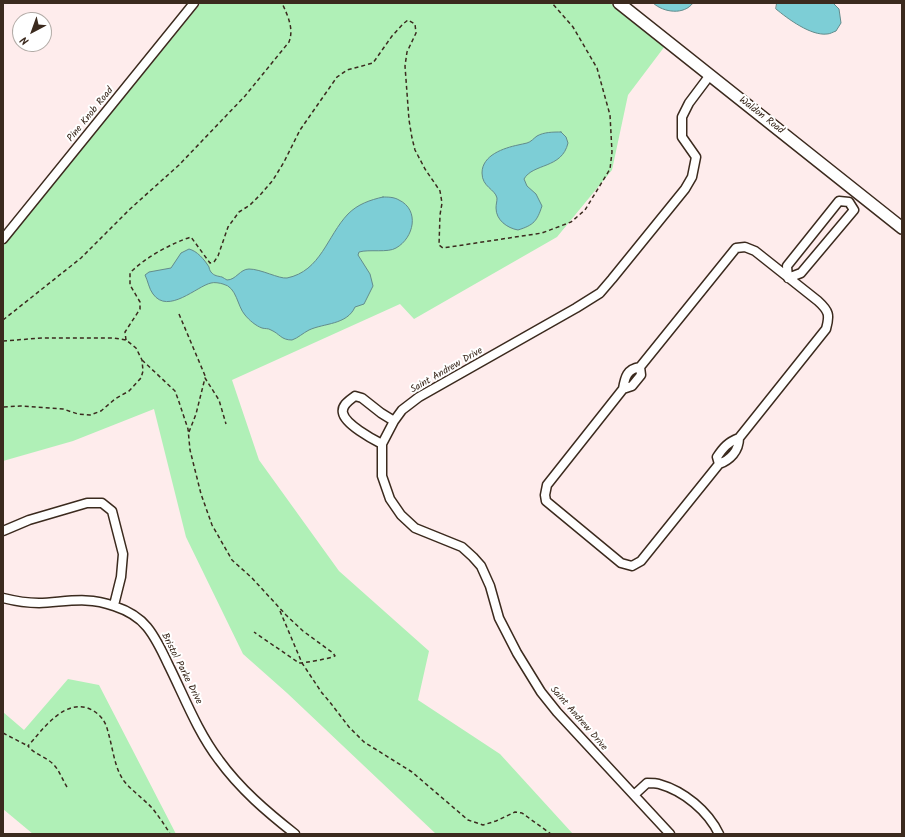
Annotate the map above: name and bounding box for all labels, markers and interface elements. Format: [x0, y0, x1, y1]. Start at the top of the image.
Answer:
north arrow [12, 12, 52, 52]
text: N [16, 31, 33, 49]
street label: Pine Knob Road [65, 85, 117, 145]
street label: Waldon Road [736, 95, 786, 137]
street label: Saint Andrew Drive [409, 345, 485, 397]
street label: Bristol Parke Drive [158, 631, 204, 707]
street label: Saint Andrew Drive [547, 684, 609, 754]

